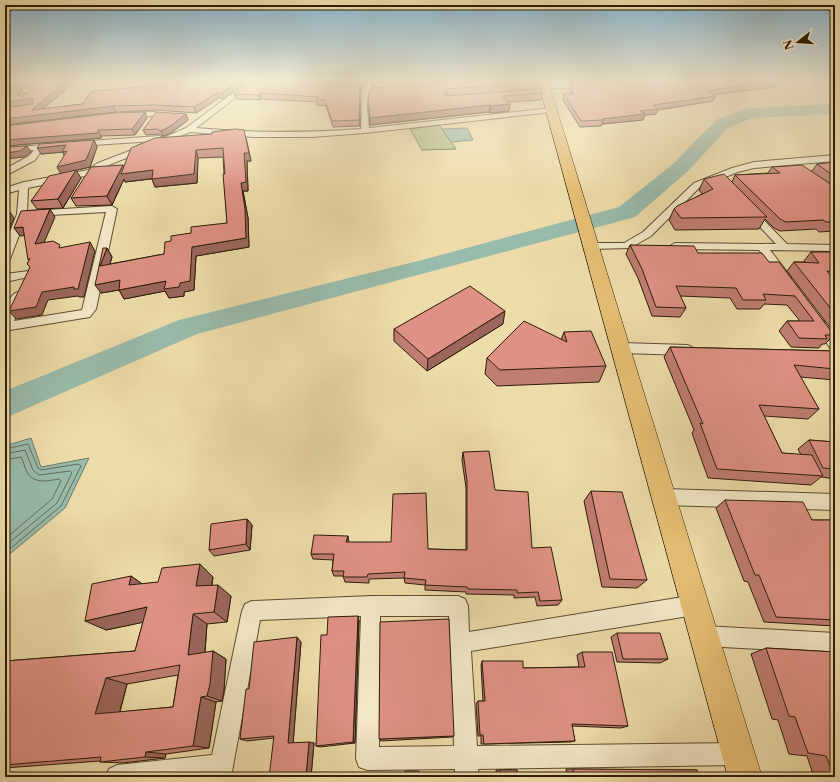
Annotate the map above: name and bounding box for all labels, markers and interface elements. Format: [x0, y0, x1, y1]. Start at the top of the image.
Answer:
north arrow [778, 22, 818, 62]
text: N [780, 38, 797, 52]

